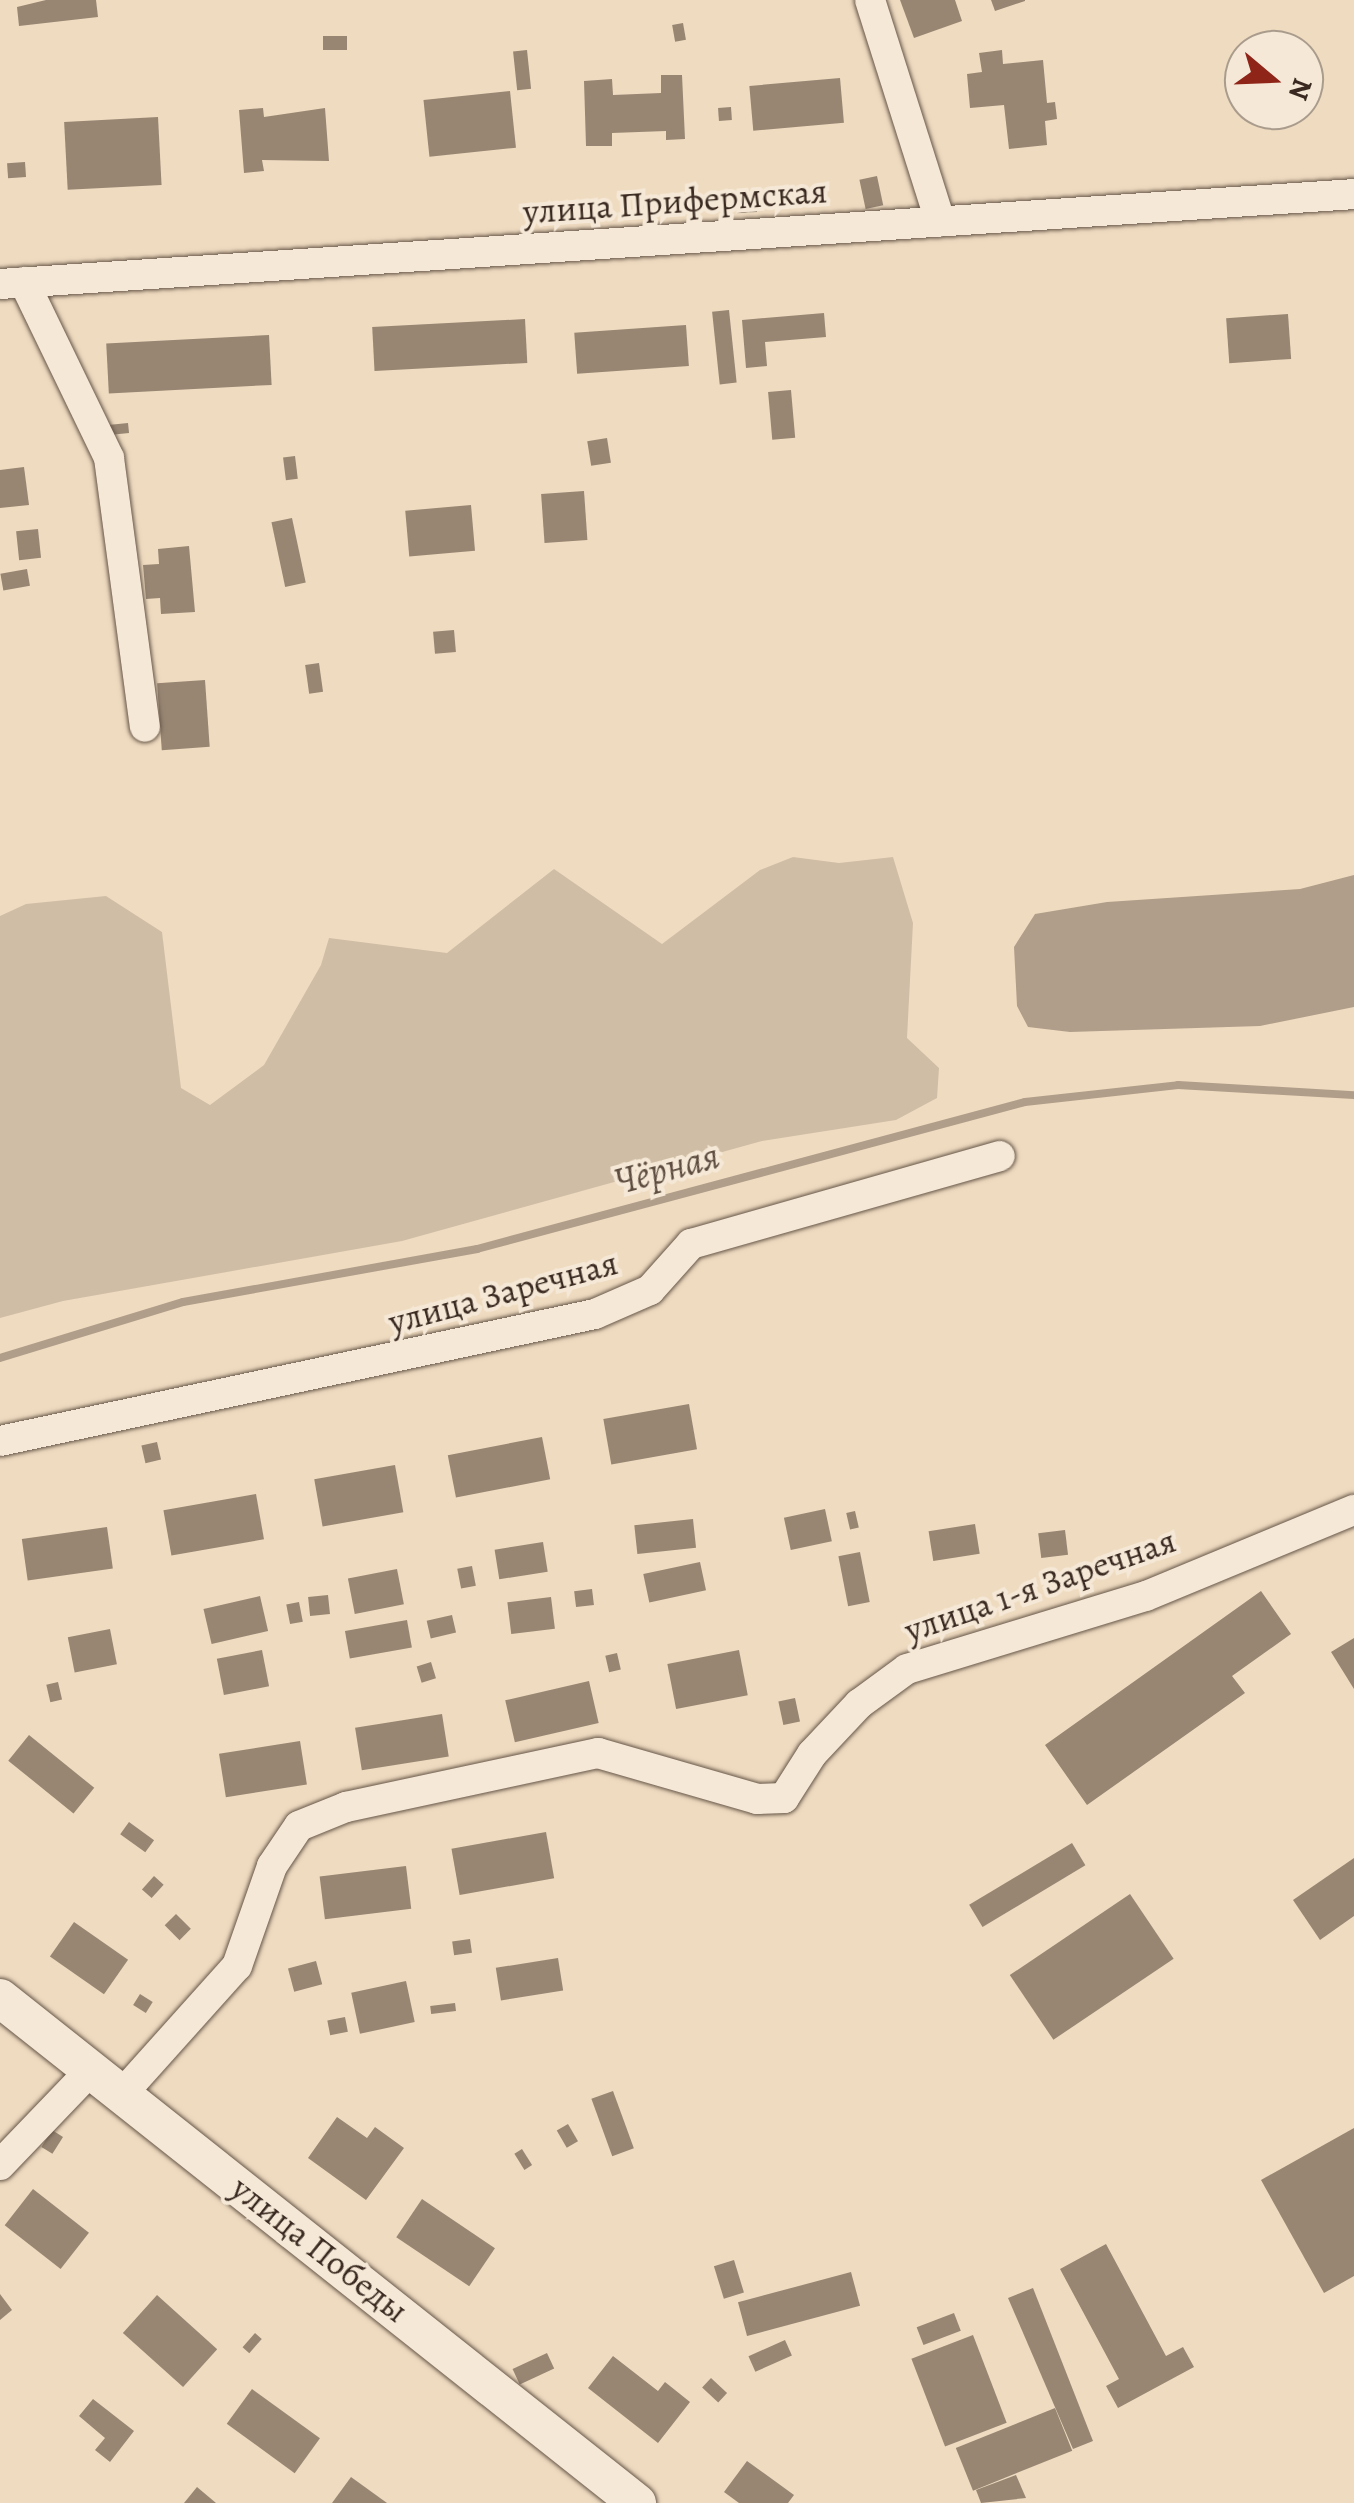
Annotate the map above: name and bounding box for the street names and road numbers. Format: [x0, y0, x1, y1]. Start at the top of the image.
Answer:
street label: улица Прифермская [521, 169, 829, 233]
street label: улица Заречная [384, 1241, 622, 1343]
street label: улица 1-я Заречная [899, 1519, 1181, 1651]
street label: улица Победы [223, 2167, 417, 2331]

